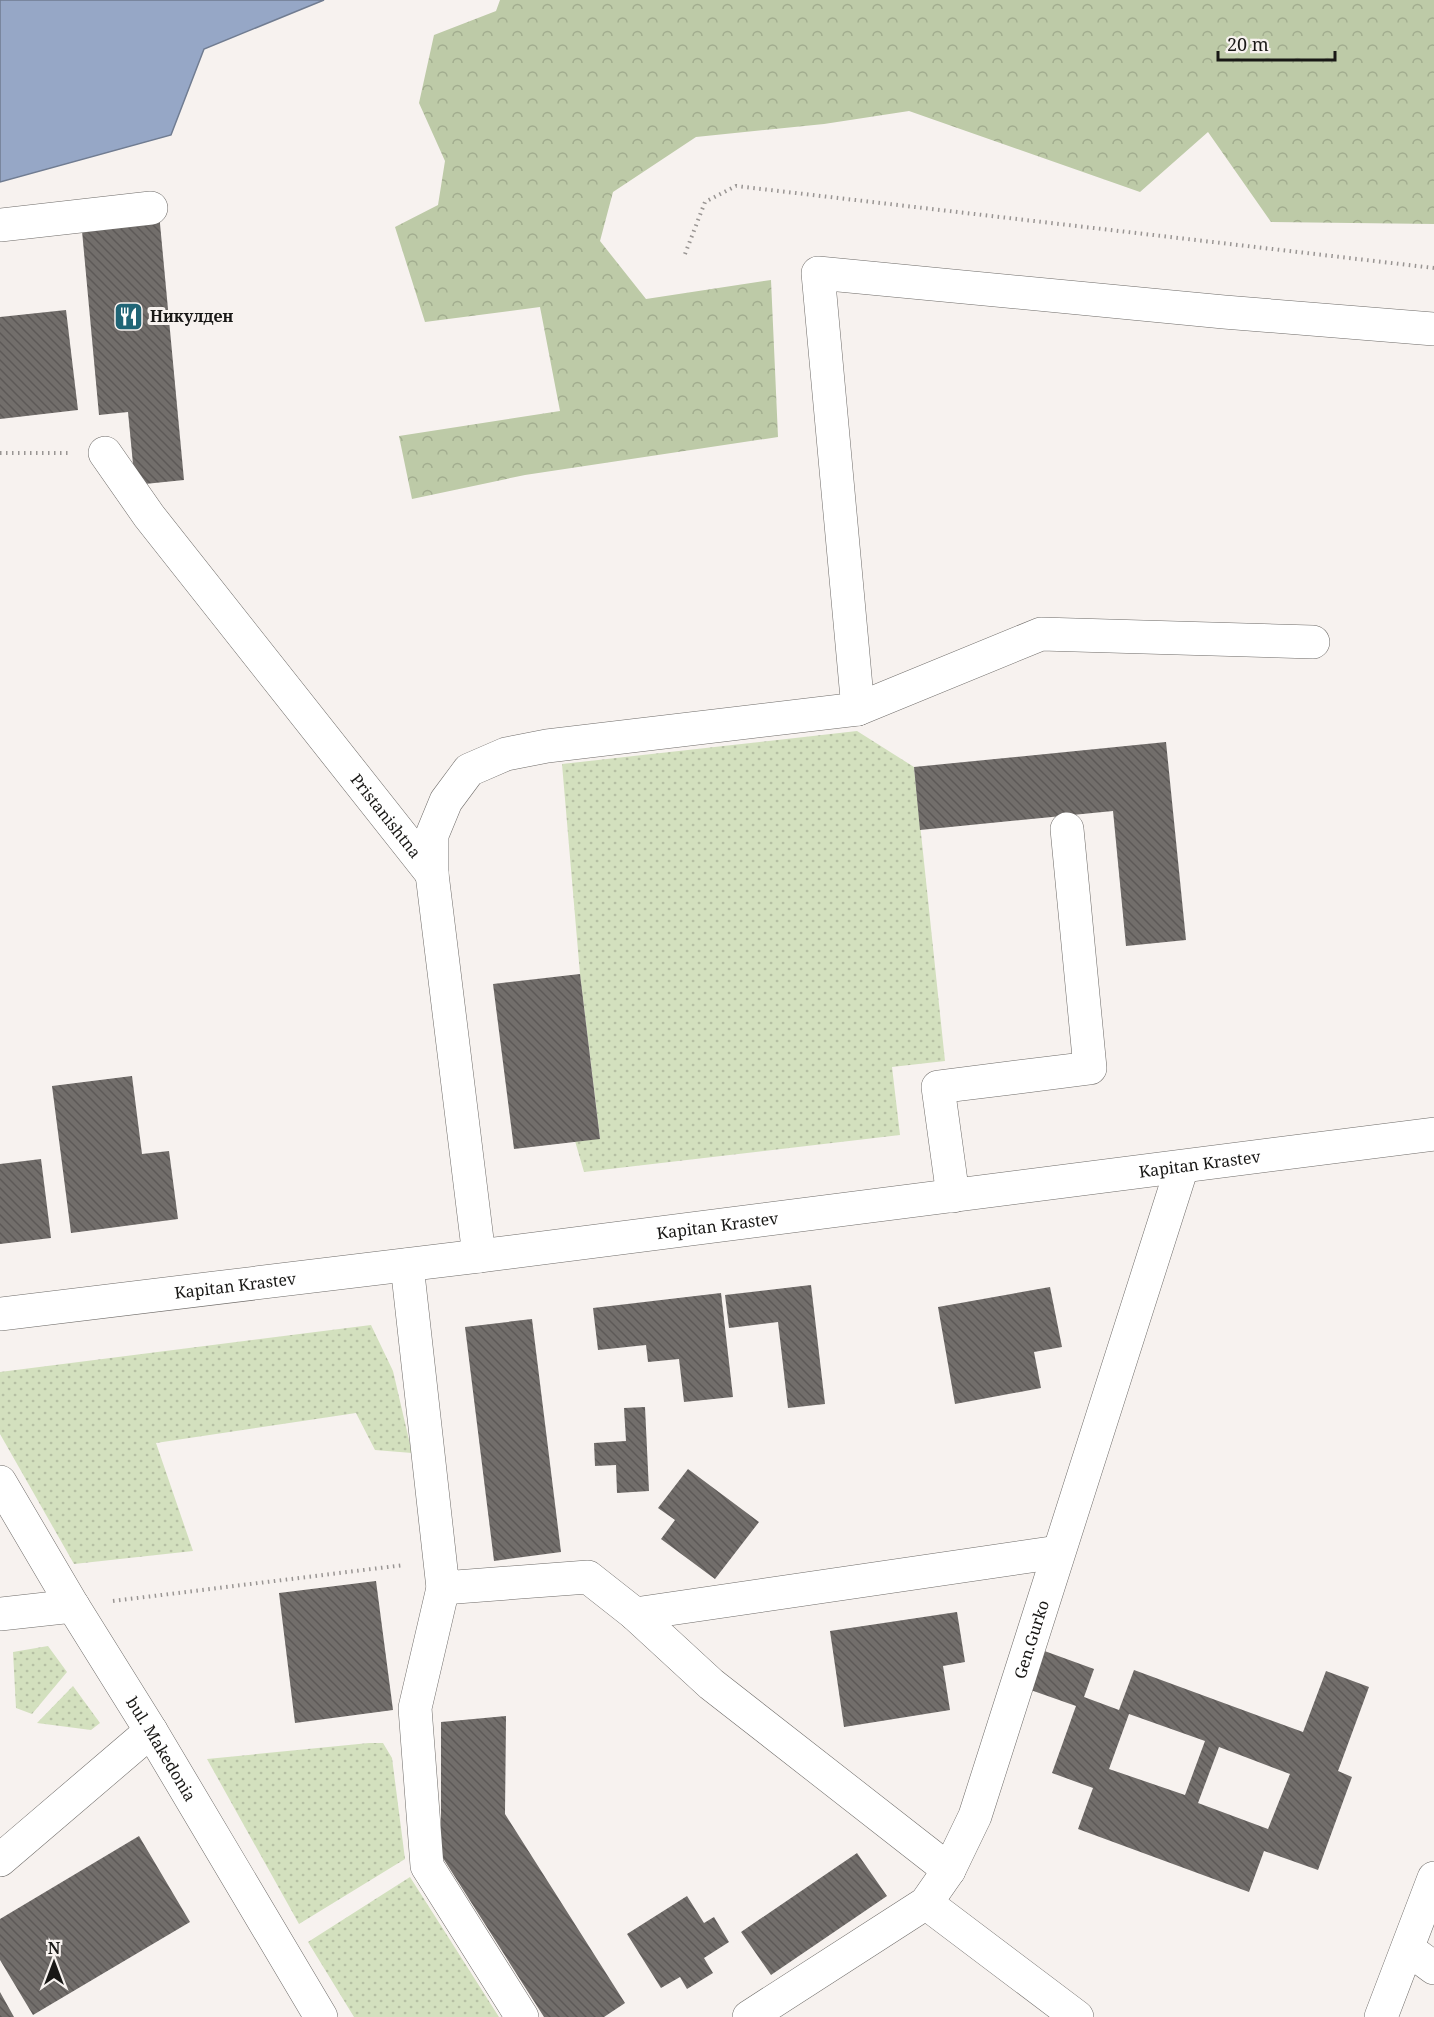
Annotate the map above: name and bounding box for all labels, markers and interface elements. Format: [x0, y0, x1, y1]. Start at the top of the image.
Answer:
scale bar [1218, 24, 1335, 62]
text: 20 m [1227, 32, 1269, 56]
restaurant icon: Никулден [113, 300, 145, 332]
place label: Никулден [150, 305, 233, 327]
street label: Pristanishtna [346, 769, 426, 863]
street label: Kapitan Krastev [1138, 1145, 1263, 1183]
street label: Kapitan Krastev [655, 1207, 780, 1244]
street label: Kapitan Krastev [173, 1267, 298, 1304]
street label: Gen.Gurko [1008, 1597, 1054, 1682]
street label: bul. Makedonia [121, 1693, 201, 1805]
north arrow [24, 1933, 84, 1993]
text: N [48, 1937, 61, 1959]

